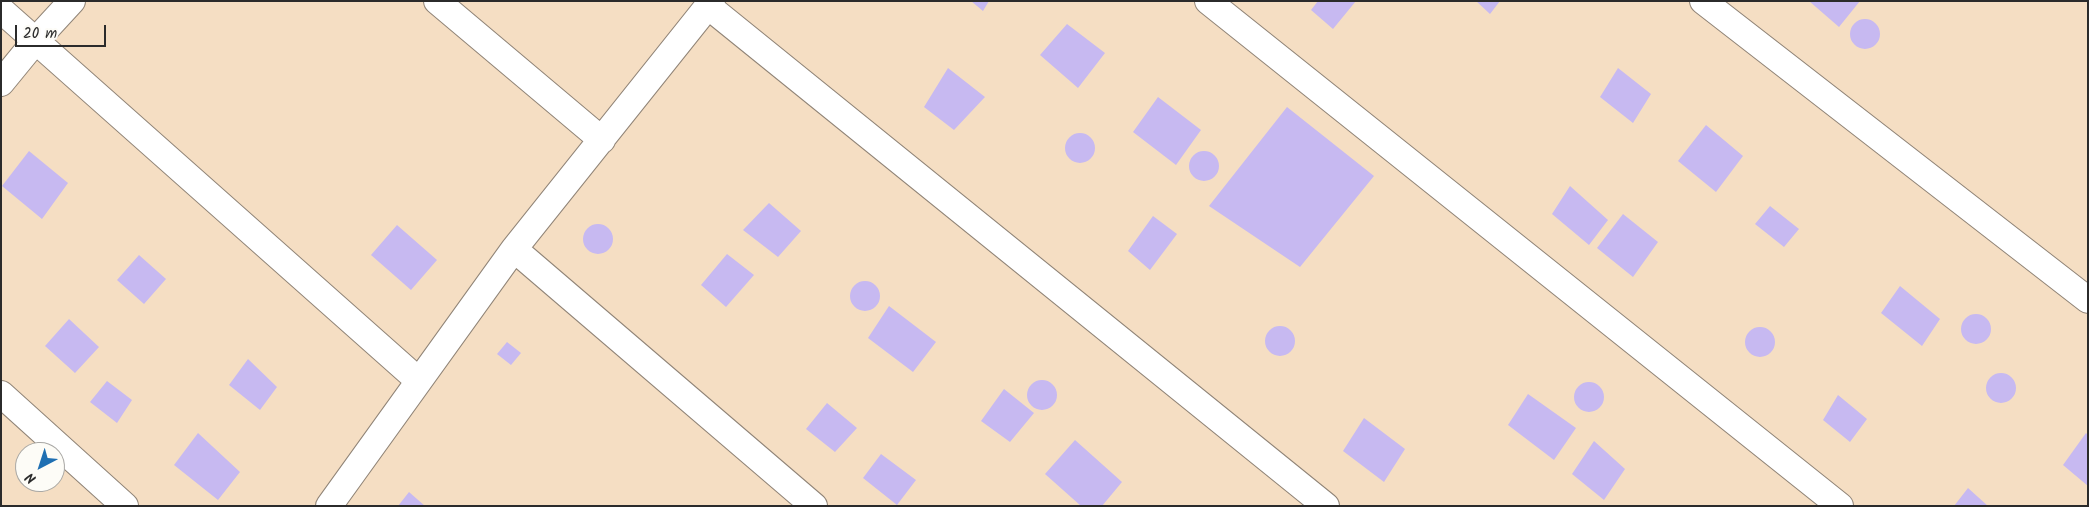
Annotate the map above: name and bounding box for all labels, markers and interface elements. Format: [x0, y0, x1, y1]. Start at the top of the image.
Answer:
scale bar [18, 15, 109, 47]
text: 20 m [23, 22, 57, 46]
north arrow [15, 442, 65, 492]
text: N [21, 466, 41, 489]

